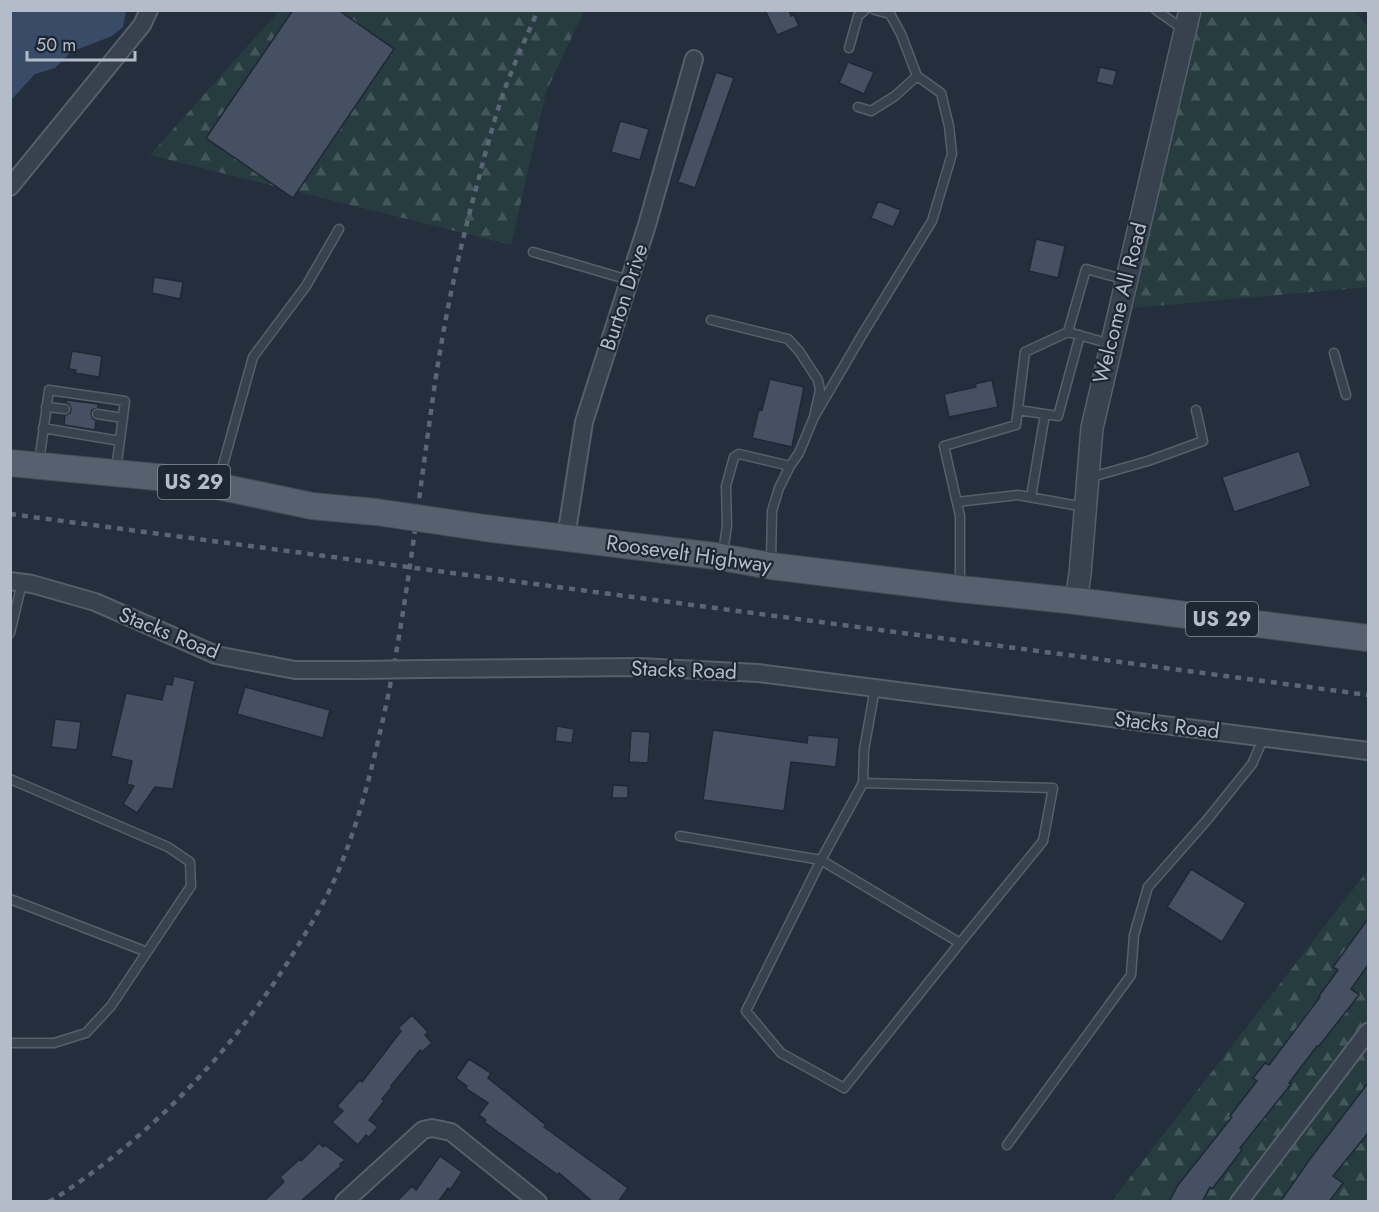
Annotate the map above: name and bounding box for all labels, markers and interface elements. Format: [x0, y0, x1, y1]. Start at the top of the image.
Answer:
scale bar [27, 24, 135, 62]
text: 50 m [36, 32, 76, 58]
street label: Welcome All Road [1086, 219, 1154, 387]
street label: Burton Drive [593, 240, 655, 354]
road number: US 29 [158, 465, 230, 499]
street label: Roosevelt Highway [604, 528, 774, 581]
street label: Stacks Road [114, 599, 224, 667]
road number: US 29 [1186, 602, 1258, 636]
street label: Stacks Road [631, 653, 737, 687]
street label: Stacks Road [1113, 704, 1221, 746]

